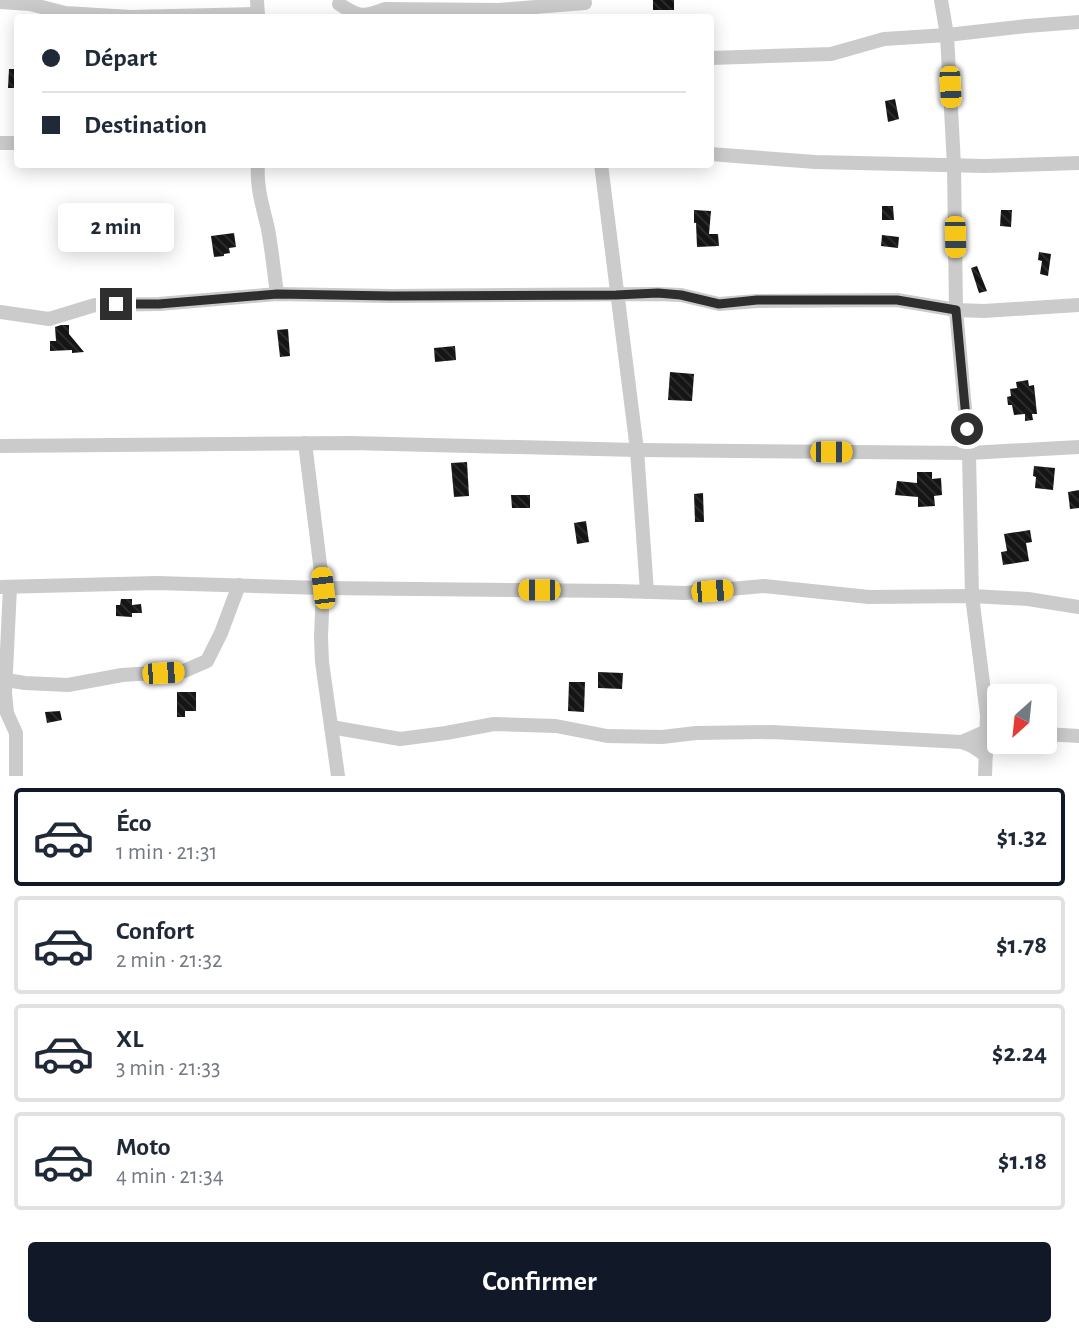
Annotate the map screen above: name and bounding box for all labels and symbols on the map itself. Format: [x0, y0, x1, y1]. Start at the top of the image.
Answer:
car [939, 65, 962, 109]
callout: 2 min [58, 202, 174, 252]
car [945, 216, 966, 258]
route end [100, 288, 132, 320]
route start [951, 413, 983, 445]
car [811, 442, 853, 463]
car [311, 566, 336, 610]
car [691, 579, 734, 603]
car [519, 580, 561, 601]
car [142, 661, 185, 685]
north arrow [987, 684, 1057, 754]

